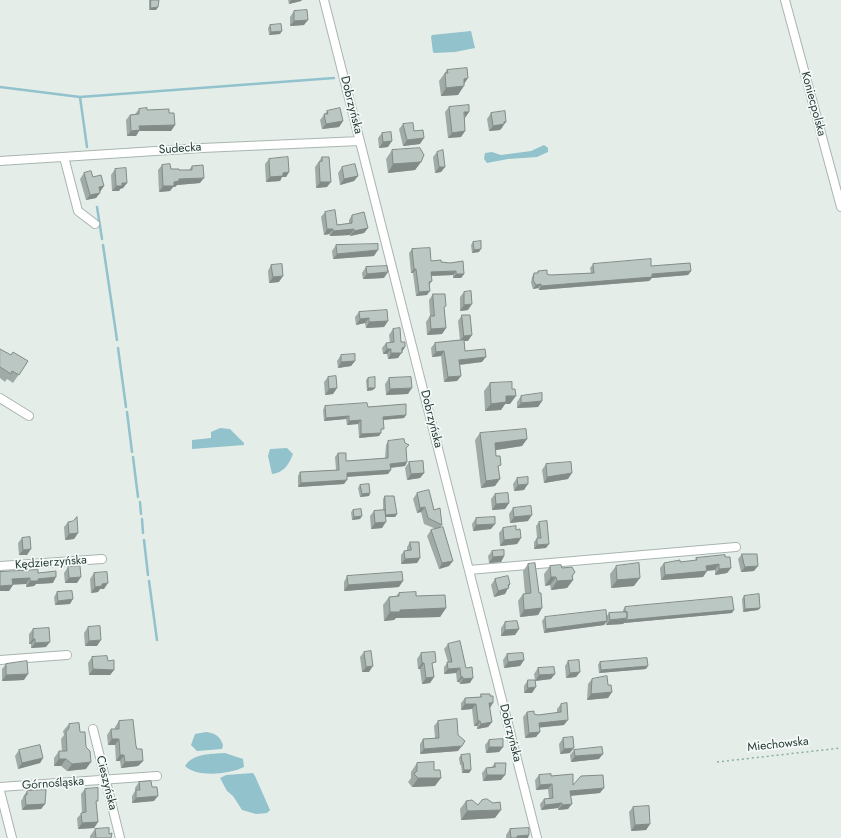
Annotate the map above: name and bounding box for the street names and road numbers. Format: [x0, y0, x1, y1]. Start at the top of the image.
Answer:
street label: Koniecpolska [797, 70, 829, 138]
street label: Dobrzyńska [337, 75, 365, 135]
street label: Sudecka [158, 140, 202, 158]
street label: Dobrzyńska [417, 389, 445, 449]
street label: Kędzierzyńska [15, 553, 87, 573]
street label: Dobrzyńska [496, 703, 524, 763]
street label: Miechowska [747, 735, 809, 755]
street label: Cieszyńska [92, 754, 120, 812]
street label: Górnośląska [22, 775, 84, 793]

